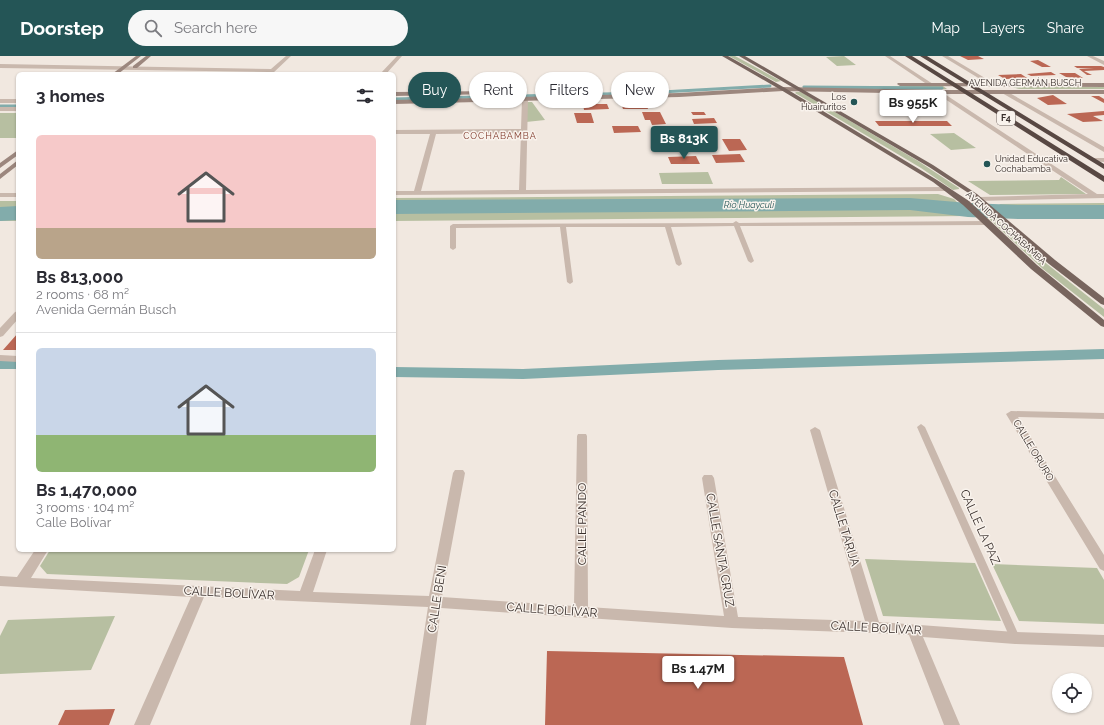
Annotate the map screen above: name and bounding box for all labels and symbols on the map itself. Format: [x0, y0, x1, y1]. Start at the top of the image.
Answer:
street label: AVENIDA GERMÁN BUSCH [969, 77, 1081, 88]
pin: Bs 955K [876, 90, 950, 124]
place label: Los Huairuritos [801, 92, 847, 112]
marker: Los Huairuritos [849, 97, 859, 107]
road number: F4 [997, 111, 1015, 125]
pin: Bs 813K [647, 126, 721, 160]
district label: COCHABAMBA [463, 131, 537, 141]
place label: Unidad Educativa Cochabamba [995, 154, 1068, 174]
marker: Unidad Educativa Cochabamba [982, 159, 992, 169]
street label: AVENIDA COCHABAMBA [964, 189, 1048, 267]
water label: Río Huayculi [724, 200, 775, 210]
street label: CALLE ORURO [1011, 418, 1056, 483]
street label: CALLE PANDO [575, 483, 589, 565]
street label: CALLE LA PAZ [957, 487, 1003, 567]
street label: CALLE TARIJA [826, 488, 862, 568]
street label: CALLE SANTA CRUZ [703, 492, 737, 608]
street label: CALLE BENI [425, 564, 449, 634]
street label: CALLE BOLÍVAR [183, 584, 275, 602]
street label: CALLE BOLÍVAR [506, 600, 598, 620]
street label: CALLE BOLÍVAR [830, 619, 922, 637]
pin: Bs 1.47M [657, 656, 739, 690]

